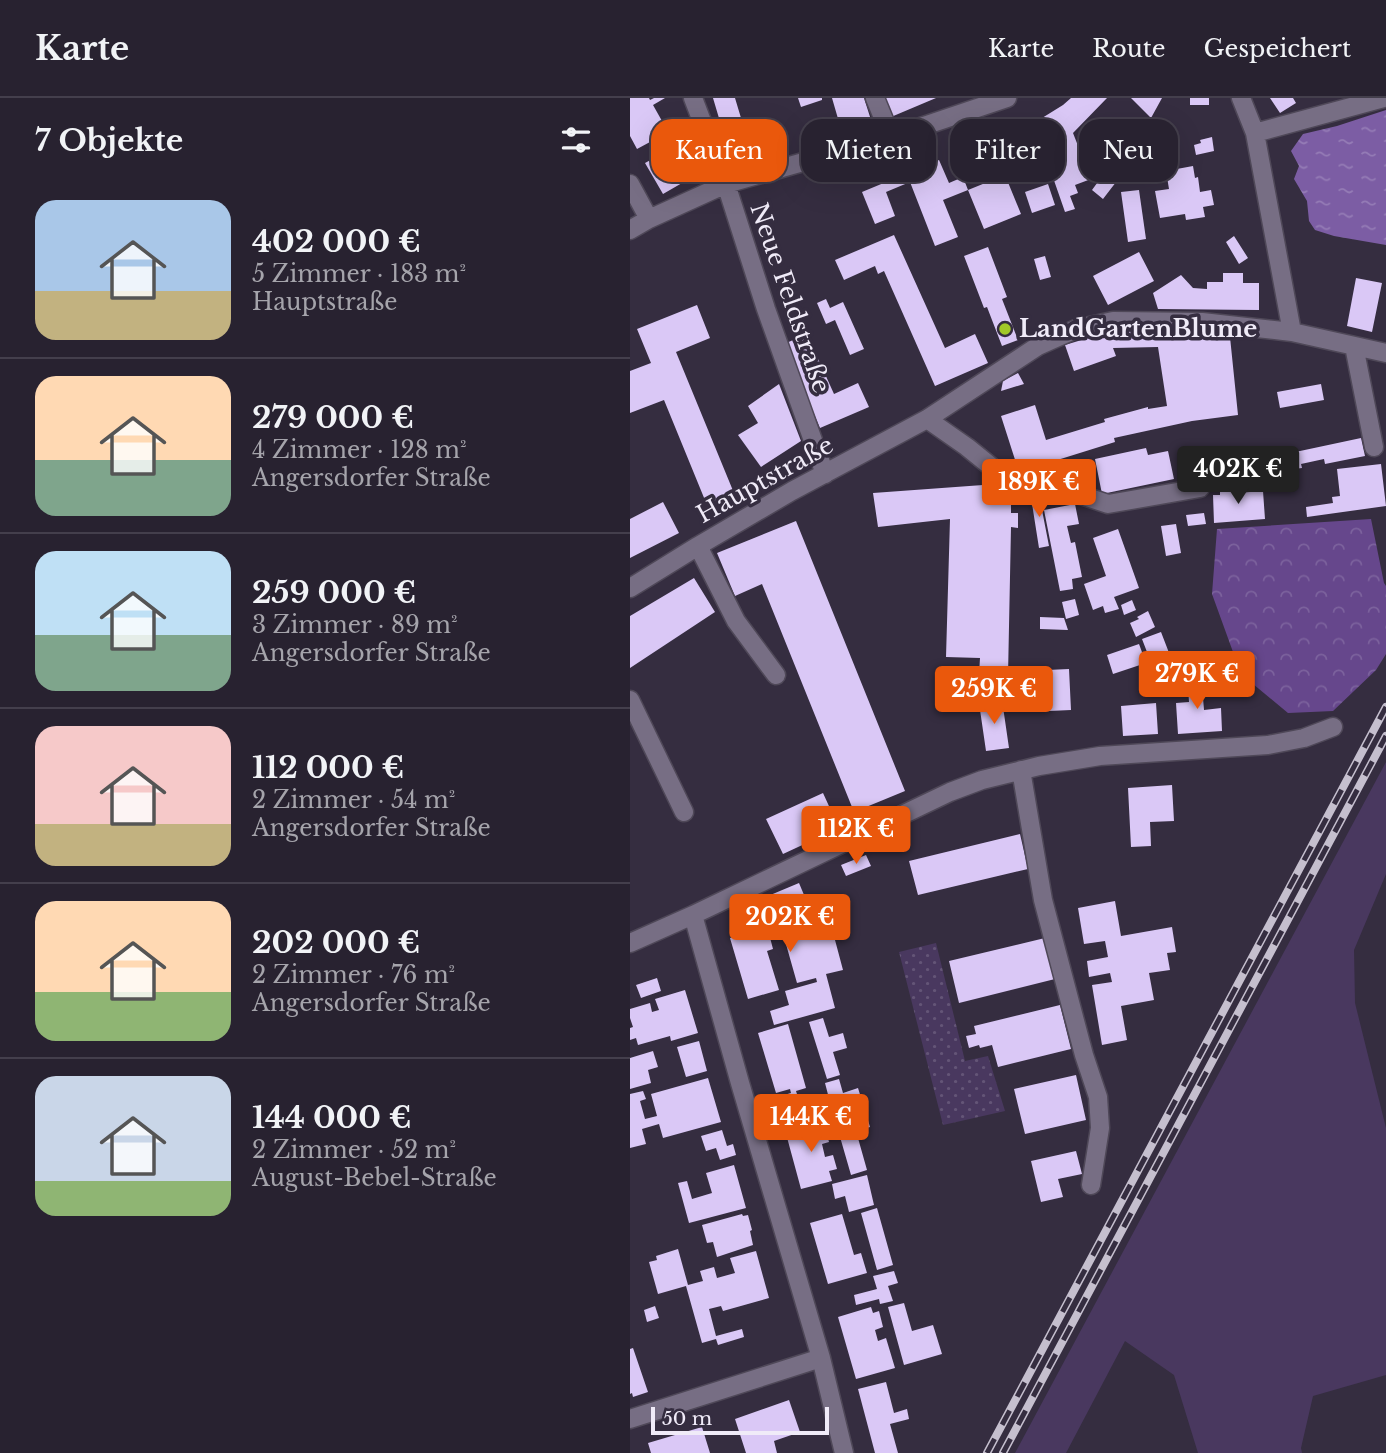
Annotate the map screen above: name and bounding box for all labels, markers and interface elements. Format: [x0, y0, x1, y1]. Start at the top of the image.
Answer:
text: Karte [35, 28, 129, 69]
text: Karte [988, 34, 1054, 63]
text: Route [1092, 34, 1166, 63]
text: Gespeichert [1204, 34, 1351, 63]
chip: Kaufen [651, 119, 787, 182]
chip: Mieten [801, 119, 936, 182]
chip: Filter [950, 119, 1065, 182]
chip: Neu [1079, 119, 1178, 182]
icon: filters [557, 121, 595, 159]
text: 7 Objekte [35, 122, 183, 159]
street label: Neue Feldstraße [744, 199, 837, 397]
text: 402 000 € [252, 223, 421, 260]
icon: home [91, 228, 175, 312]
text: 5 Zimmer · 183 m² [252, 260, 466, 288]
text: Hauptstraße [252, 288, 397, 316]
place label: LandGartenBlume [1019, 314, 1257, 343]
marker: LandGartenBlume [997, 321, 1013, 337]
text: 279 000 € [252, 399, 414, 436]
icon: home [91, 404, 175, 488]
street label: Hauptstraße [691, 430, 838, 529]
text: 4 Zimmer · 128 m² [252, 436, 466, 464]
pin: 402K € [1181, 446, 1295, 506]
text: 402K € [1193, 455, 1283, 483]
pin: 189K € [982, 460, 1096, 519]
text: Angersdorfer Straße [252, 464, 491, 492]
text: 189K € [998, 468, 1080, 496]
text: 259 000 € [252, 574, 416, 611]
icon: home [91, 579, 175, 663]
text: 3 Zimmer · 89 m² [252, 611, 458, 639]
text: Angersdorfer Straße [252, 639, 491, 667]
pin: 279K € [1140, 652, 1254, 711]
text: 279K € [1155, 660, 1239, 688]
pin: 259K € [937, 666, 1051, 726]
text: 259K € [951, 675, 1037, 703]
text: 112 000 € [252, 749, 404, 786]
icon: home [91, 754, 175, 838]
text: 2 Zimmer · 54 m² [252, 786, 455, 814]
pin: 112K € [799, 806, 913, 866]
text: Angersdorfer Straße [252, 814, 491, 842]
text: 112K € [817, 815, 895, 843]
pin: 202K € [733, 894, 847, 954]
text: 202K € [745, 903, 835, 931]
text: 202 000 € [252, 924, 420, 961]
icon: home [91, 929, 175, 1013]
text: 2 Zimmer · 76 m² [252, 961, 455, 989]
text: Angersdorfer Straße [252, 989, 491, 1017]
pin: 144K € [754, 1094, 868, 1154]
text: 144 000 € [252, 1099, 412, 1136]
text: 144K € [770, 1103, 852, 1131]
icon: home [91, 1104, 175, 1188]
text: 2 Zimmer · 52 m² [252, 1136, 456, 1164]
text: August-Bebel-Straße [252, 1164, 497, 1192]
scale bar [651, 1404, 830, 1436]
text: 50 m [662, 1407, 712, 1430]

